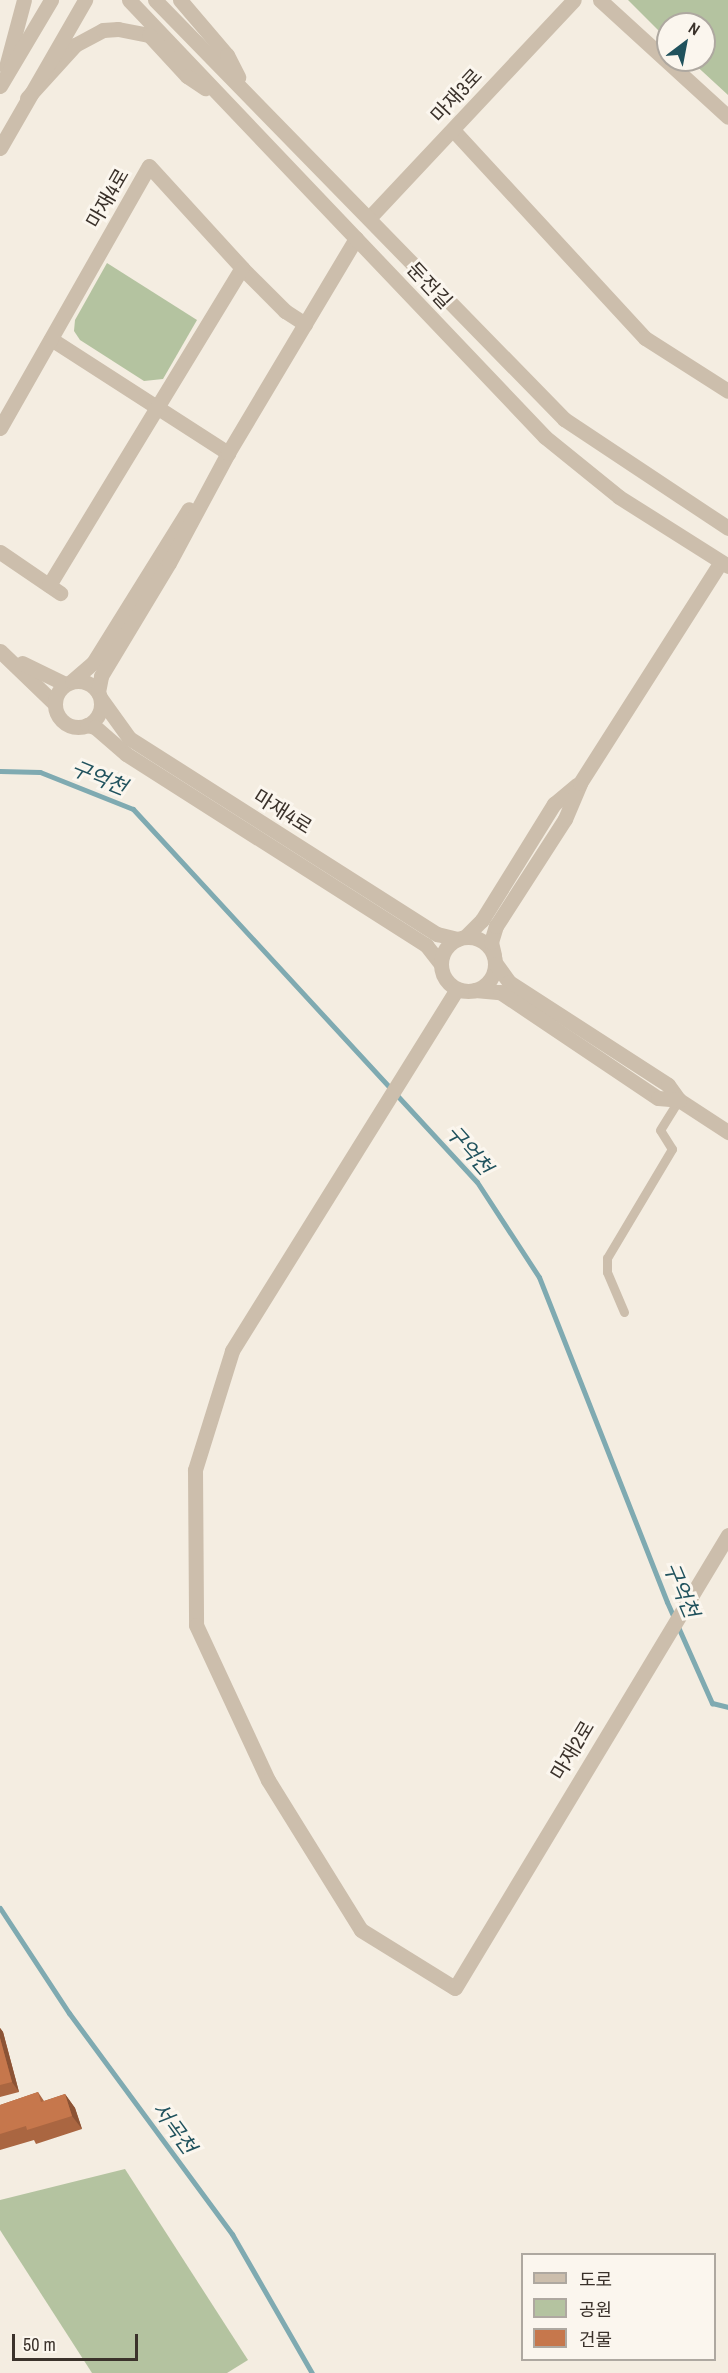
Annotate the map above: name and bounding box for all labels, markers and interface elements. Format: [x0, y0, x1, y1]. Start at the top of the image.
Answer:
north arrow [656, 12, 716, 72]
text: N [685, 17, 704, 40]
street label: 마재3로 [425, 63, 487, 127]
street label: 마재4로 [81, 164, 133, 232]
street label: 둔전길 [402, 257, 458, 313]
water label: 구억천 [67, 755, 131, 801]
street label: 마재4로 [249, 784, 317, 838]
water label: 구억천 [440, 1120, 498, 1180]
water label: 구억천 [658, 1558, 704, 1622]
street label: 마재2로 [545, 1716, 599, 1784]
water label: 서곡천 [147, 2097, 201, 2159]
legend [521, 2253, 716, 2361]
text: 도로 [579, 2267, 612, 2292]
text: 공원 [579, 2297, 612, 2322]
scale bar [15, 2322, 141, 2360]
text: 건물 [579, 2327, 612, 2352]
text: 50 m [23, 2332, 56, 2357]

